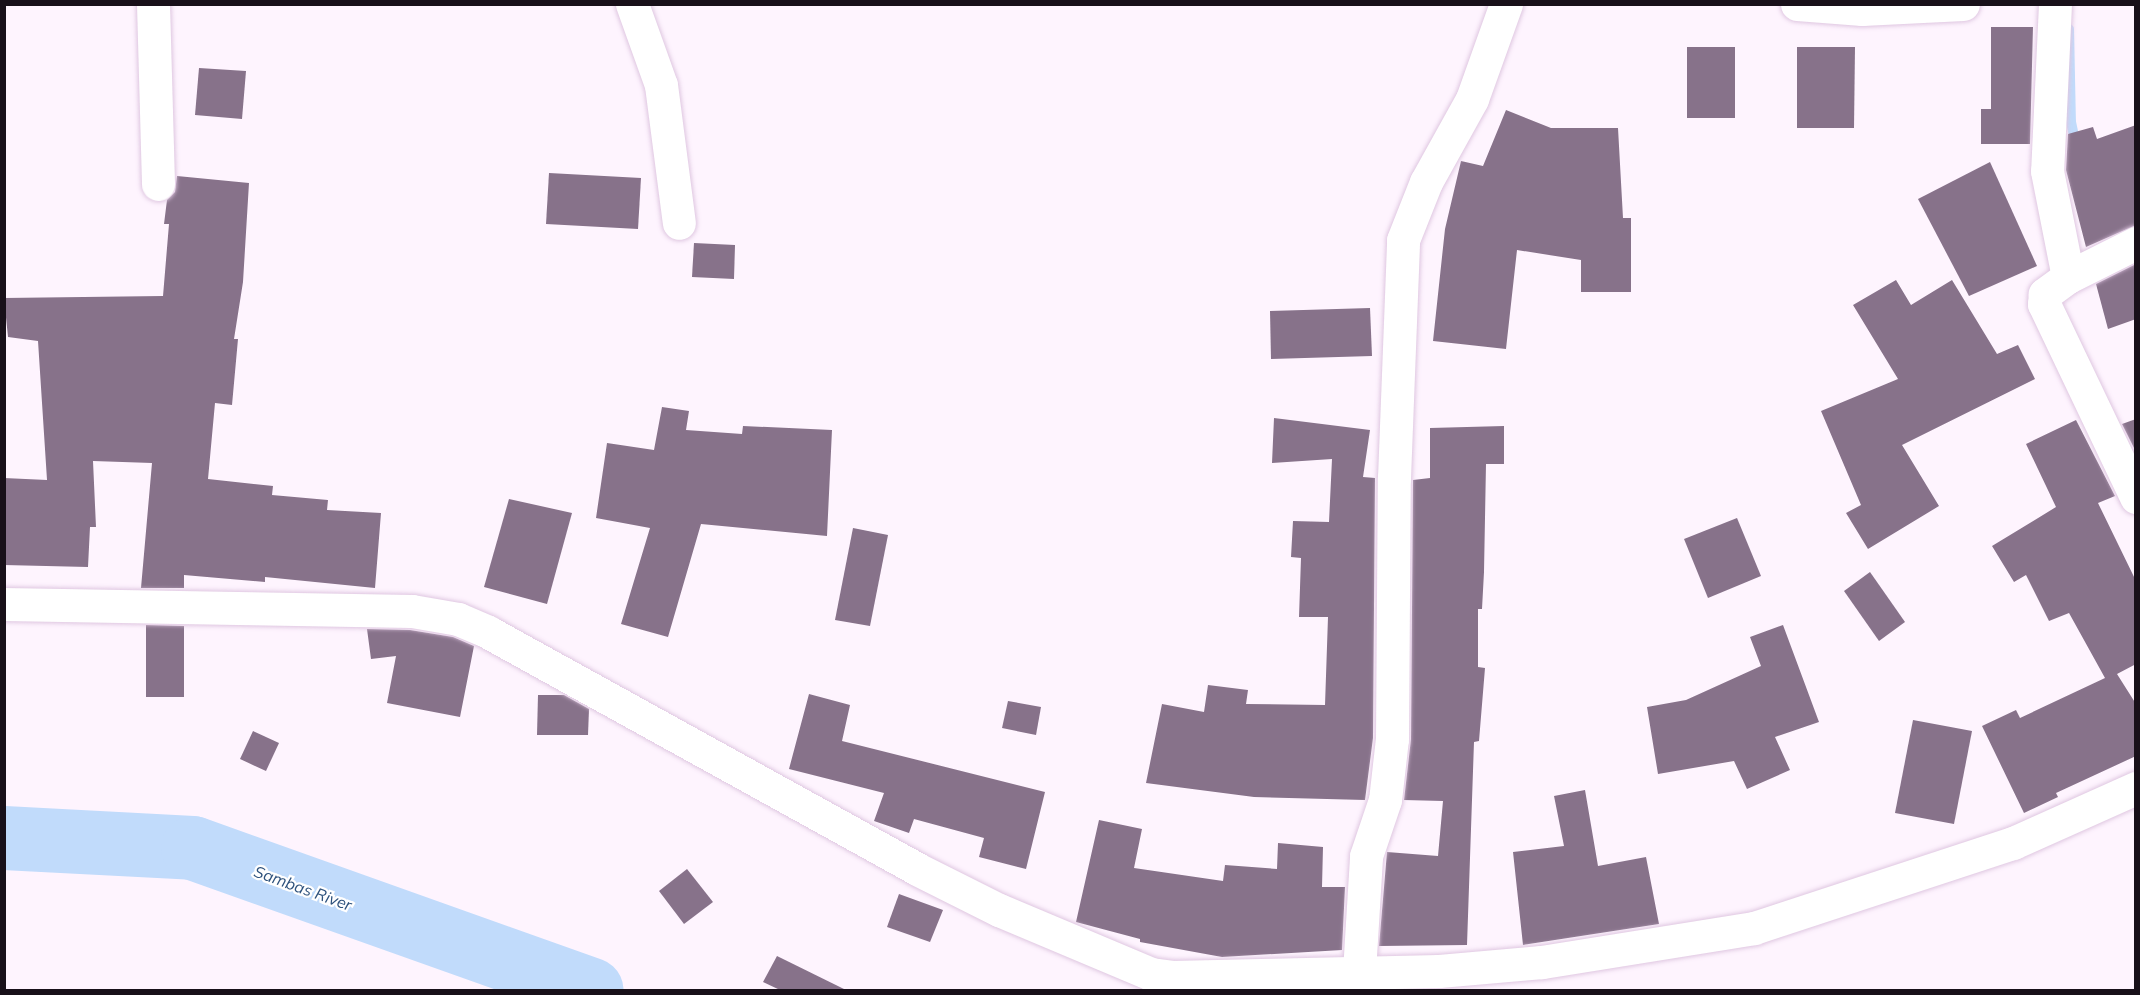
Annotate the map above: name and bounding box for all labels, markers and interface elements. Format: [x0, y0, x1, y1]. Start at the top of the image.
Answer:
water label: Sambas River [251, 861, 355, 915]

